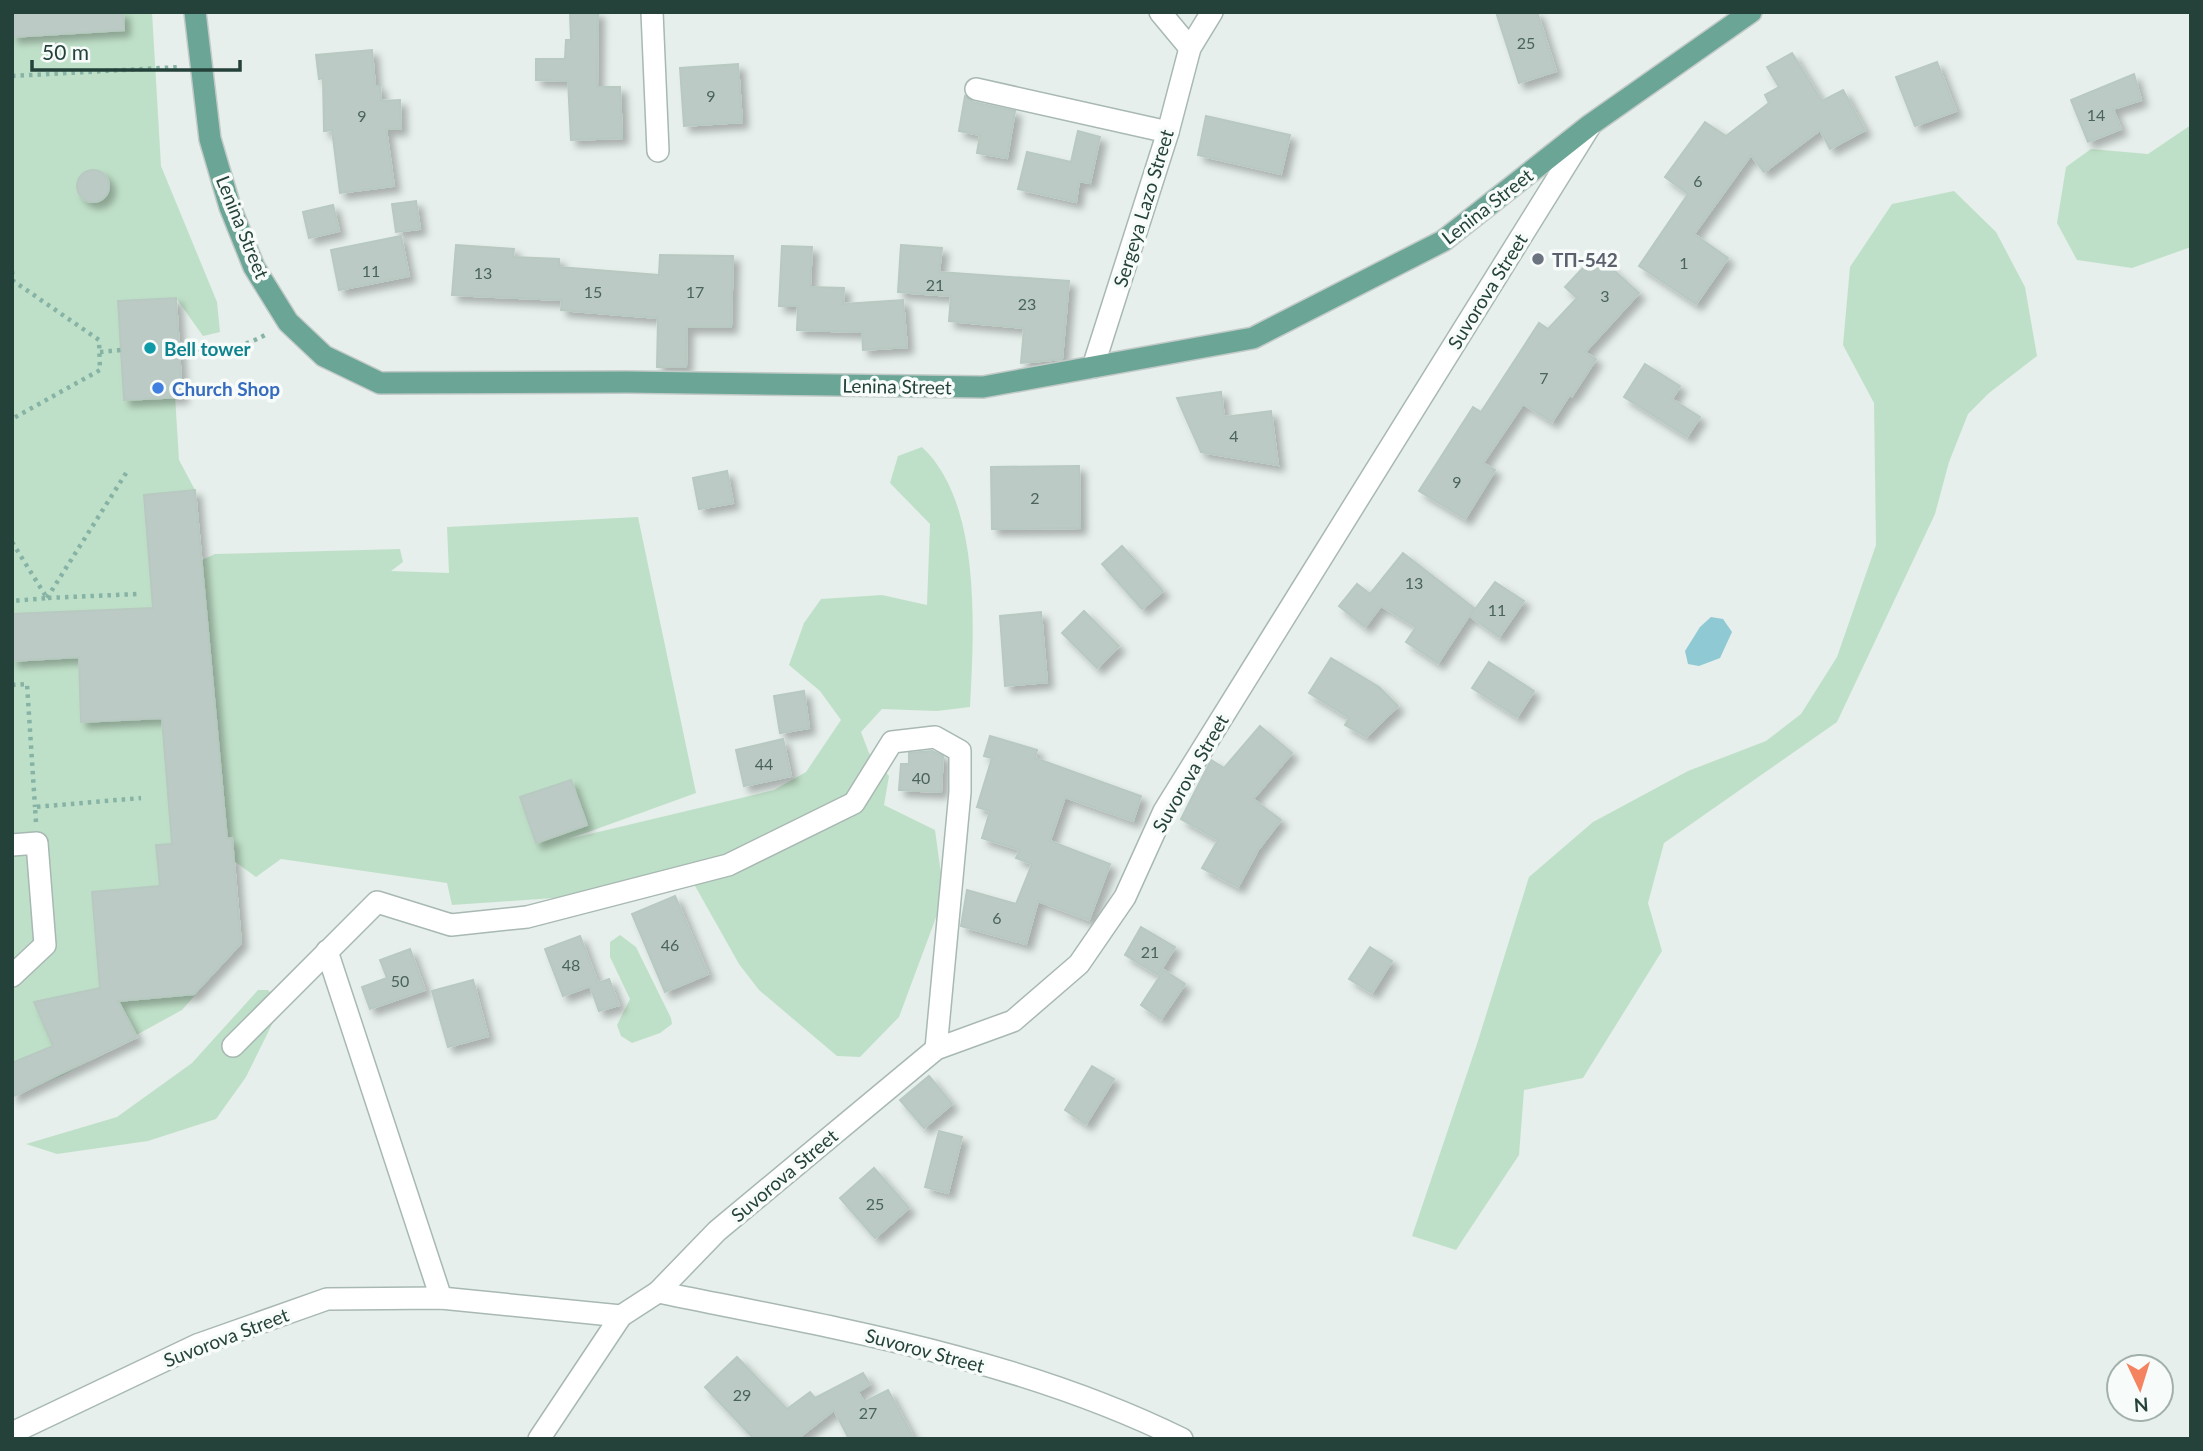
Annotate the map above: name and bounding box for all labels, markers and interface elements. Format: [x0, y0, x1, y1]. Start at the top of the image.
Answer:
scale bar [32, 28, 240, 72]
house number: 25 [1517, 33, 1535, 52]
text: 50 m [42, 39, 89, 64]
house number: 9 [706, 86, 716, 105]
house number: 14 [2087, 105, 2105, 124]
house number: 9 [357, 106, 367, 125]
street label: Sergeya Lazo Street [1108, 126, 1178, 290]
street label: Lenina Street [1437, 163, 1537, 249]
house number: 6 [1693, 171, 1703, 190]
street label: Lenina Street [212, 172, 274, 282]
street label: Suvorova Street [1442, 229, 1532, 353]
place label: ТП-542 [1552, 248, 1618, 271]
marker: ТП-542 [1530, 251, 1546, 267]
house number: 1 [1679, 253, 1689, 272]
house number: 11 [362, 261, 380, 280]
house number: 13 [474, 263, 492, 282]
house number: 21 [926, 275, 944, 294]
house number: 15 [584, 282, 602, 301]
house number: 17 [686, 282, 704, 301]
house number: 3 [1600, 286, 1610, 305]
house number: 23 [1018, 294, 1036, 313]
place label: Bell tower [164, 337, 252, 360]
marker: Bell tower [142, 340, 158, 356]
house number: 7 [1539, 368, 1549, 387]
street label: Lenina Street [842, 374, 952, 398]
place label: Church Shop [172, 377, 280, 400]
marker: Church Shop [150, 380, 166, 396]
house number: 4 [1229, 426, 1239, 445]
house number: 9 [1452, 472, 1462, 491]
house number: 2 [1030, 488, 1040, 507]
house number: 13 [1405, 573, 1423, 592]
house number: 11 [1488, 600, 1506, 619]
street label: Suvorova Street [1147, 710, 1233, 836]
house number: 44 [755, 754, 773, 773]
house number: 40 [912, 768, 930, 787]
house number: 6 [992, 908, 1002, 927]
house number: 46 [661, 935, 679, 954]
house number: 21 [1141, 942, 1159, 961]
house number: 48 [562, 955, 580, 974]
house number: 50 [391, 971, 409, 990]
street label: Suvorova Street [726, 1124, 842, 1226]
house number: 25 [866, 1194, 884, 1213]
street label: Suvorova Street [160, 1303, 292, 1371]
street label: Suvorov Street [863, 1323, 987, 1377]
north arrow [2105, 1353, 2175, 1423]
house number: 29 [733, 1385, 751, 1404]
text: N [2133, 1393, 2149, 1417]
house number: 27 [859, 1403, 877, 1422]

